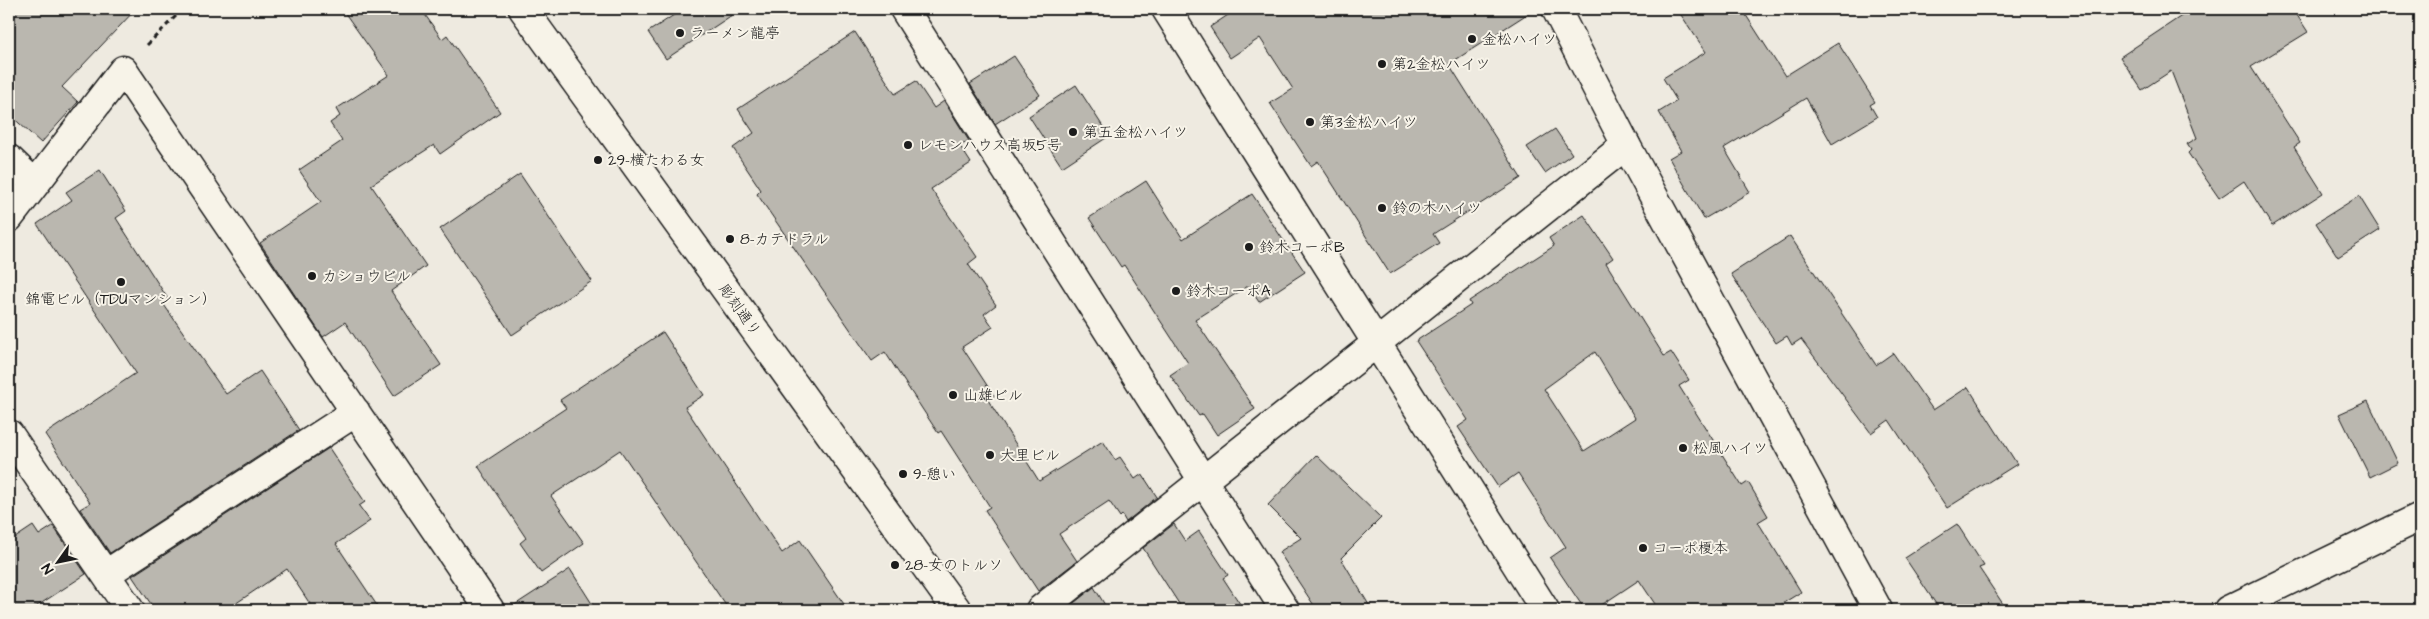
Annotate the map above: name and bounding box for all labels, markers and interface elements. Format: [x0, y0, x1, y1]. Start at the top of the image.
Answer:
place label: ラーメン龍亭 [690, 23, 780, 44]
marker: ラーメン龍亭 [674, 27, 686, 39]
place label: 金松ハイツ [1482, 29, 1557, 50]
marker: 金松ハイツ [1466, 33, 1478, 45]
place label: 第2金松ハイツ [1392, 54, 1491, 75]
marker: 第2金松ハイツ [1376, 58, 1388, 70]
place label: 第3金松ハイツ [1320, 112, 1418, 133]
marker: 第3金松ハイツ [1304, 116, 1316, 128]
place label: 第五金松ハイツ [1083, 122, 1188, 143]
marker: 第五金松ハイツ [1067, 126, 1079, 138]
place label: レモンハウス高坂5号 [918, 135, 1062, 156]
marker: レモンハウス高坂5号 [902, 139, 914, 151]
place label: 29-横たわる女 [608, 150, 705, 171]
marker: 29-横たわる女 [592, 154, 604, 166]
place label: 鈴の木ハイツ [1392, 198, 1482, 219]
marker: 鈴の木ハイツ [1376, 202, 1388, 214]
place label: 8-カテドラル [740, 229, 829, 250]
marker: 8-カテドラル [724, 233, 736, 245]
place label: 鈴木コーポB [1259, 237, 1345, 258]
marker: 鈴木コーポB [1243, 241, 1255, 253]
place label: カショウビル [322, 266, 411, 287]
marker: カショウビル [306, 270, 318, 282]
marker: 錦電ビル（TDUマンション） [115, 276, 127, 288]
street label: 彫刻通り [713, 280, 766, 341]
place label: 鈴木コーポA [1186, 281, 1271, 302]
marker: 鈴木コーポA [1170, 285, 1182, 297]
place label: 錦電ビル（TDUマンション） [25, 289, 217, 310]
place label: 山雄ビル [963, 385, 1023, 406]
marker: 山雄ビル [947, 389, 959, 401]
place label: 松風ハイツ [1693, 438, 1768, 459]
marker: 松風ハイツ [1677, 442, 1689, 454]
place label: 大里ビル [1000, 445, 1060, 466]
marker: 大里ビル [984, 449, 996, 461]
place label: 9-憩い [913, 464, 956, 485]
marker: 9-憩い [897, 468, 909, 480]
north arrow [32, 536, 82, 586]
place label: コーポ榎本 [1653, 538, 1728, 559]
marker: コーポ榎本 [1637, 542, 1649, 554]
place label: 28-女のトルソ [905, 555, 1003, 576]
text: N [37, 559, 59, 578]
marker: 28-女のトルソ [889, 559, 901, 571]

